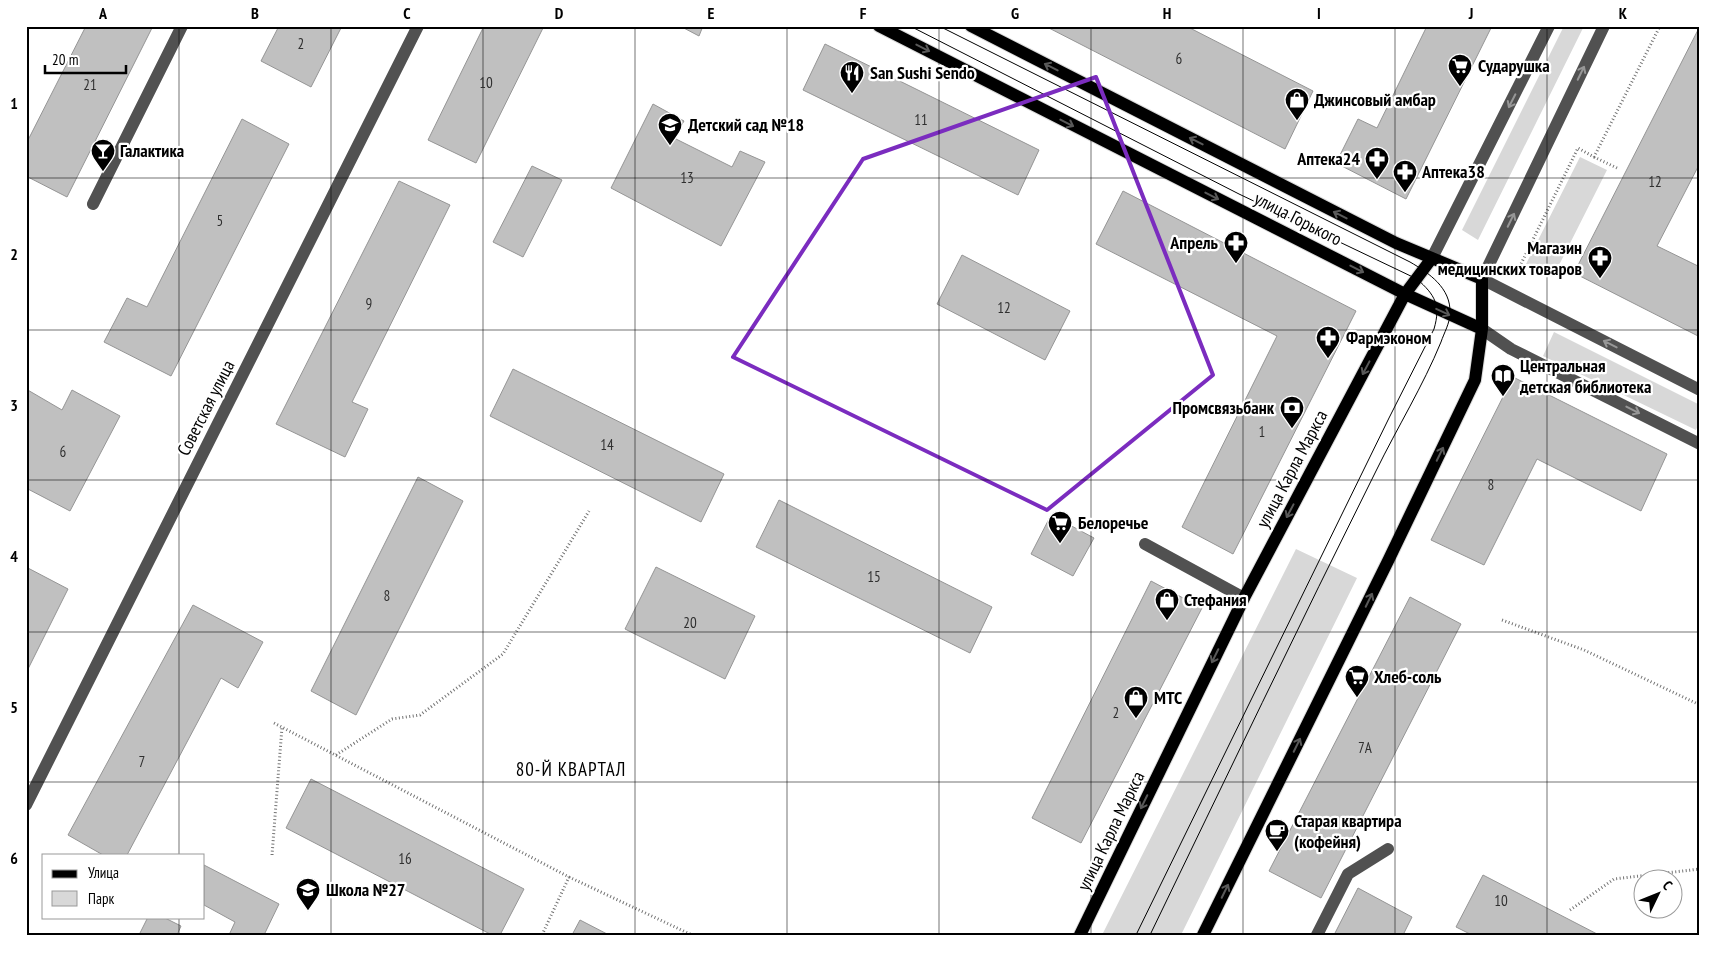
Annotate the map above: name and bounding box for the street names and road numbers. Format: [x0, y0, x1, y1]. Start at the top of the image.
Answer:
street label: улица Горького [1250, 187, 1346, 251]
street label: Советская улица [172, 356, 239, 459]
street label: улица Карла Маркса [1251, 406, 1332, 532]
street label: улица Карла Маркса [1072, 767, 1149, 894]

